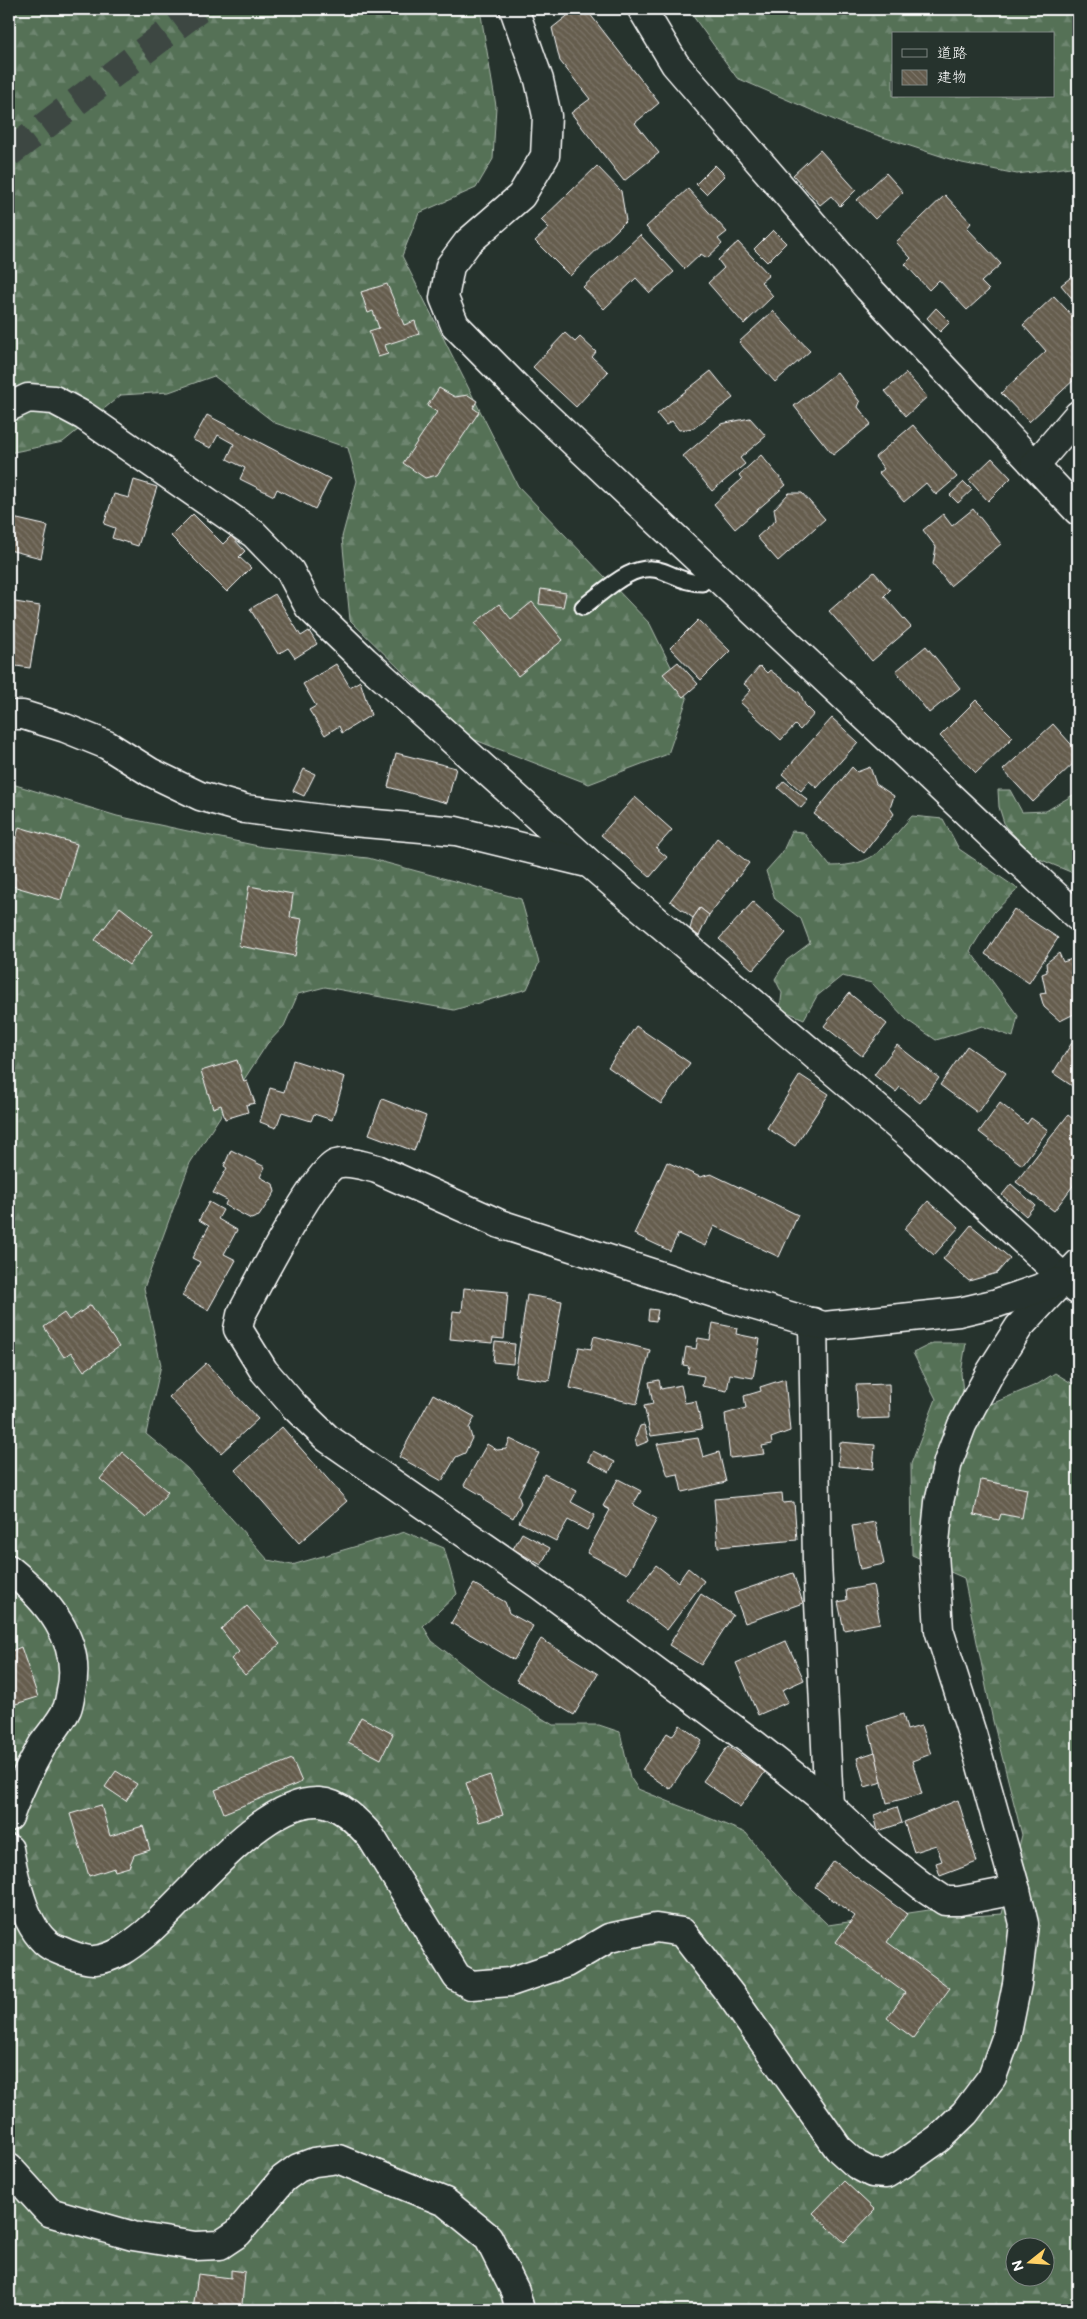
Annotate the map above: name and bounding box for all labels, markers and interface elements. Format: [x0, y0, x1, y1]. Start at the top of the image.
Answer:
legend [892, 32, 1054, 98]
text: 道路 [937, 44, 967, 63]
text: 建物 [937, 68, 967, 87]
north arrow [1004, 2236, 1054, 2286]
text: N [1008, 2258, 1028, 2273]

